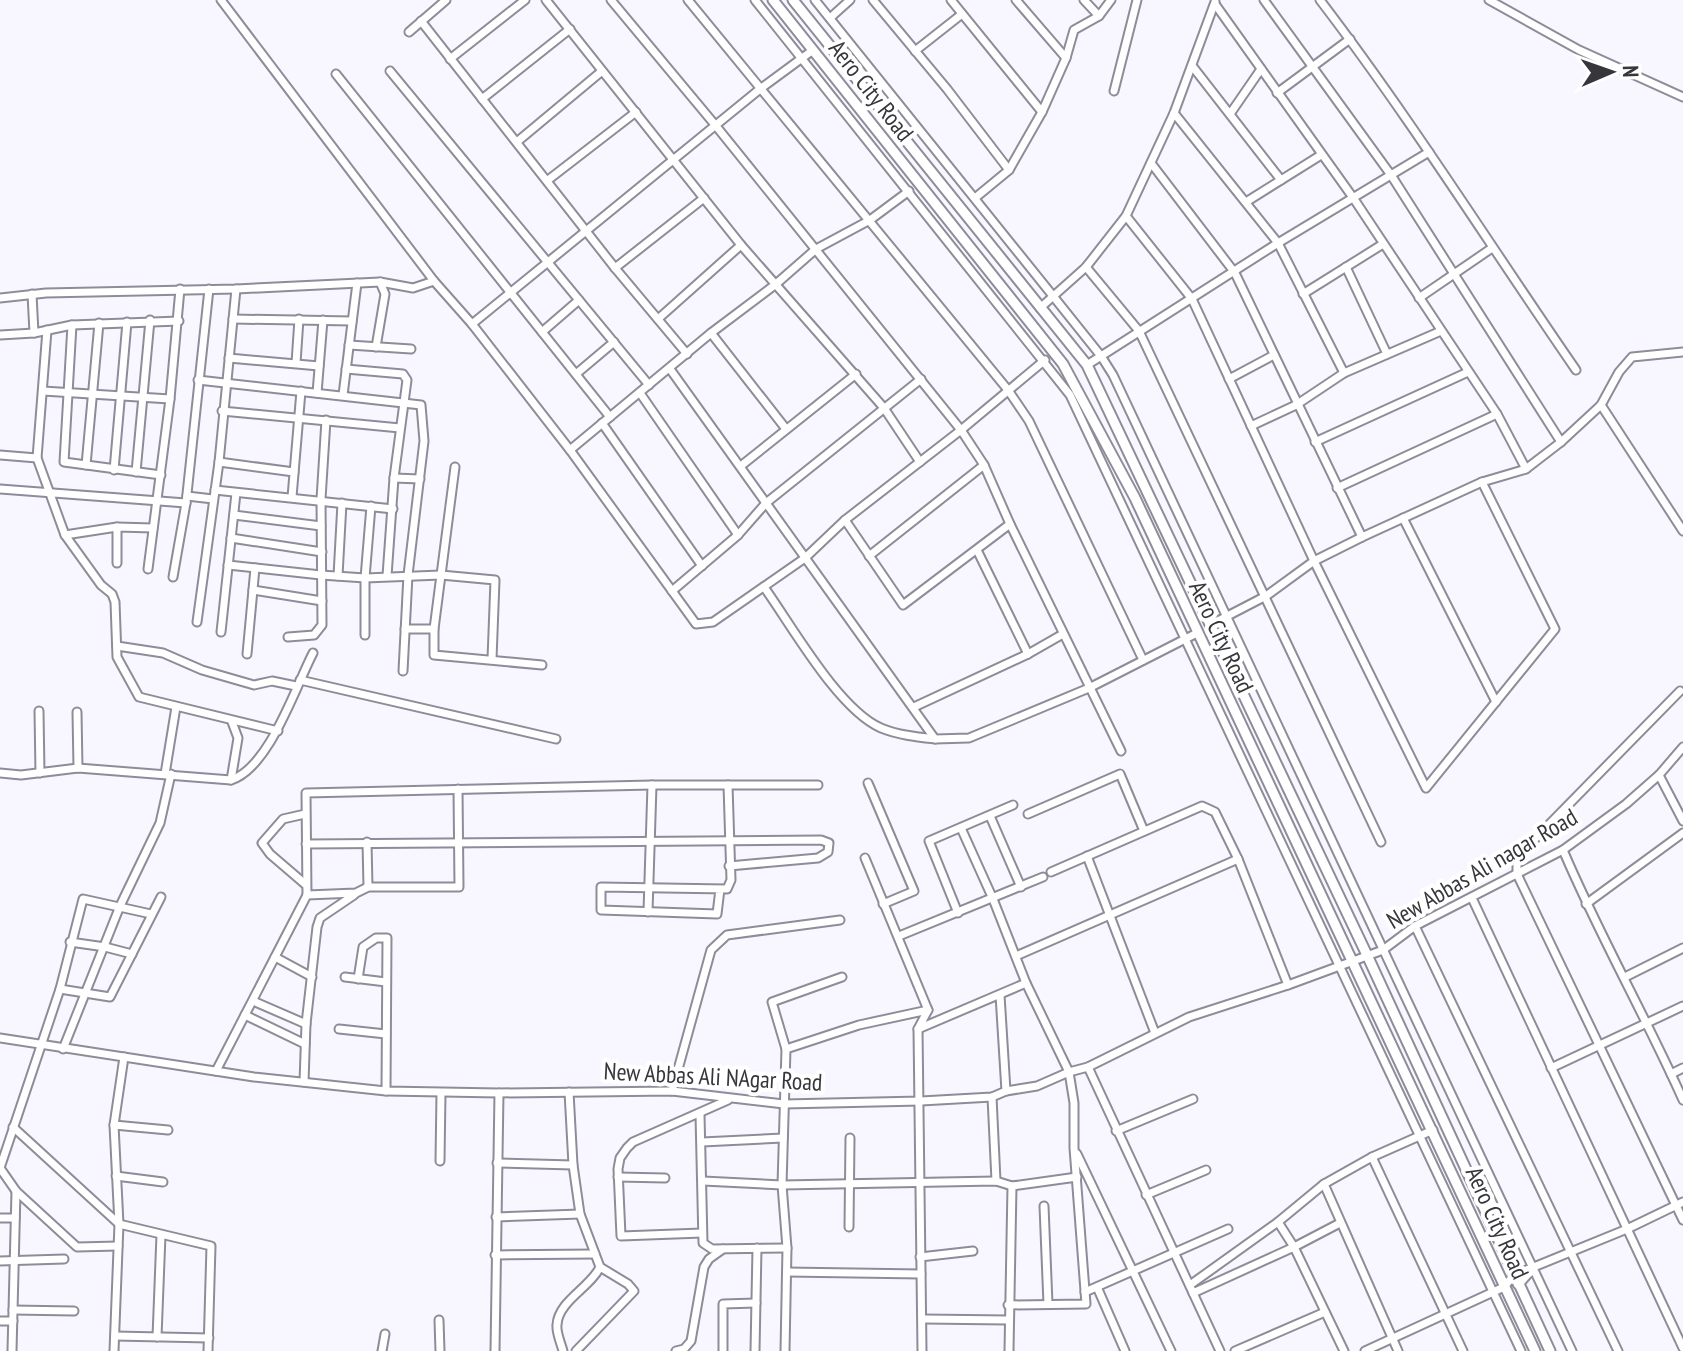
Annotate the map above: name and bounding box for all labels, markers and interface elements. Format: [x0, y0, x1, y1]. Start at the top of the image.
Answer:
north arrow [1571, 32, 1651, 112]
street label: Aero City Road [822, 34, 921, 148]
text: N [1617, 65, 1645, 78]
street label: Aero City Road [1182, 576, 1261, 698]
street label: New Abbas Ali nagar Road [1381, 801, 1583, 936]
street label: New Abbas Ali NAgar Road [603, 1055, 823, 1098]
street label: Aero City Road [1459, 1162, 1536, 1284]

